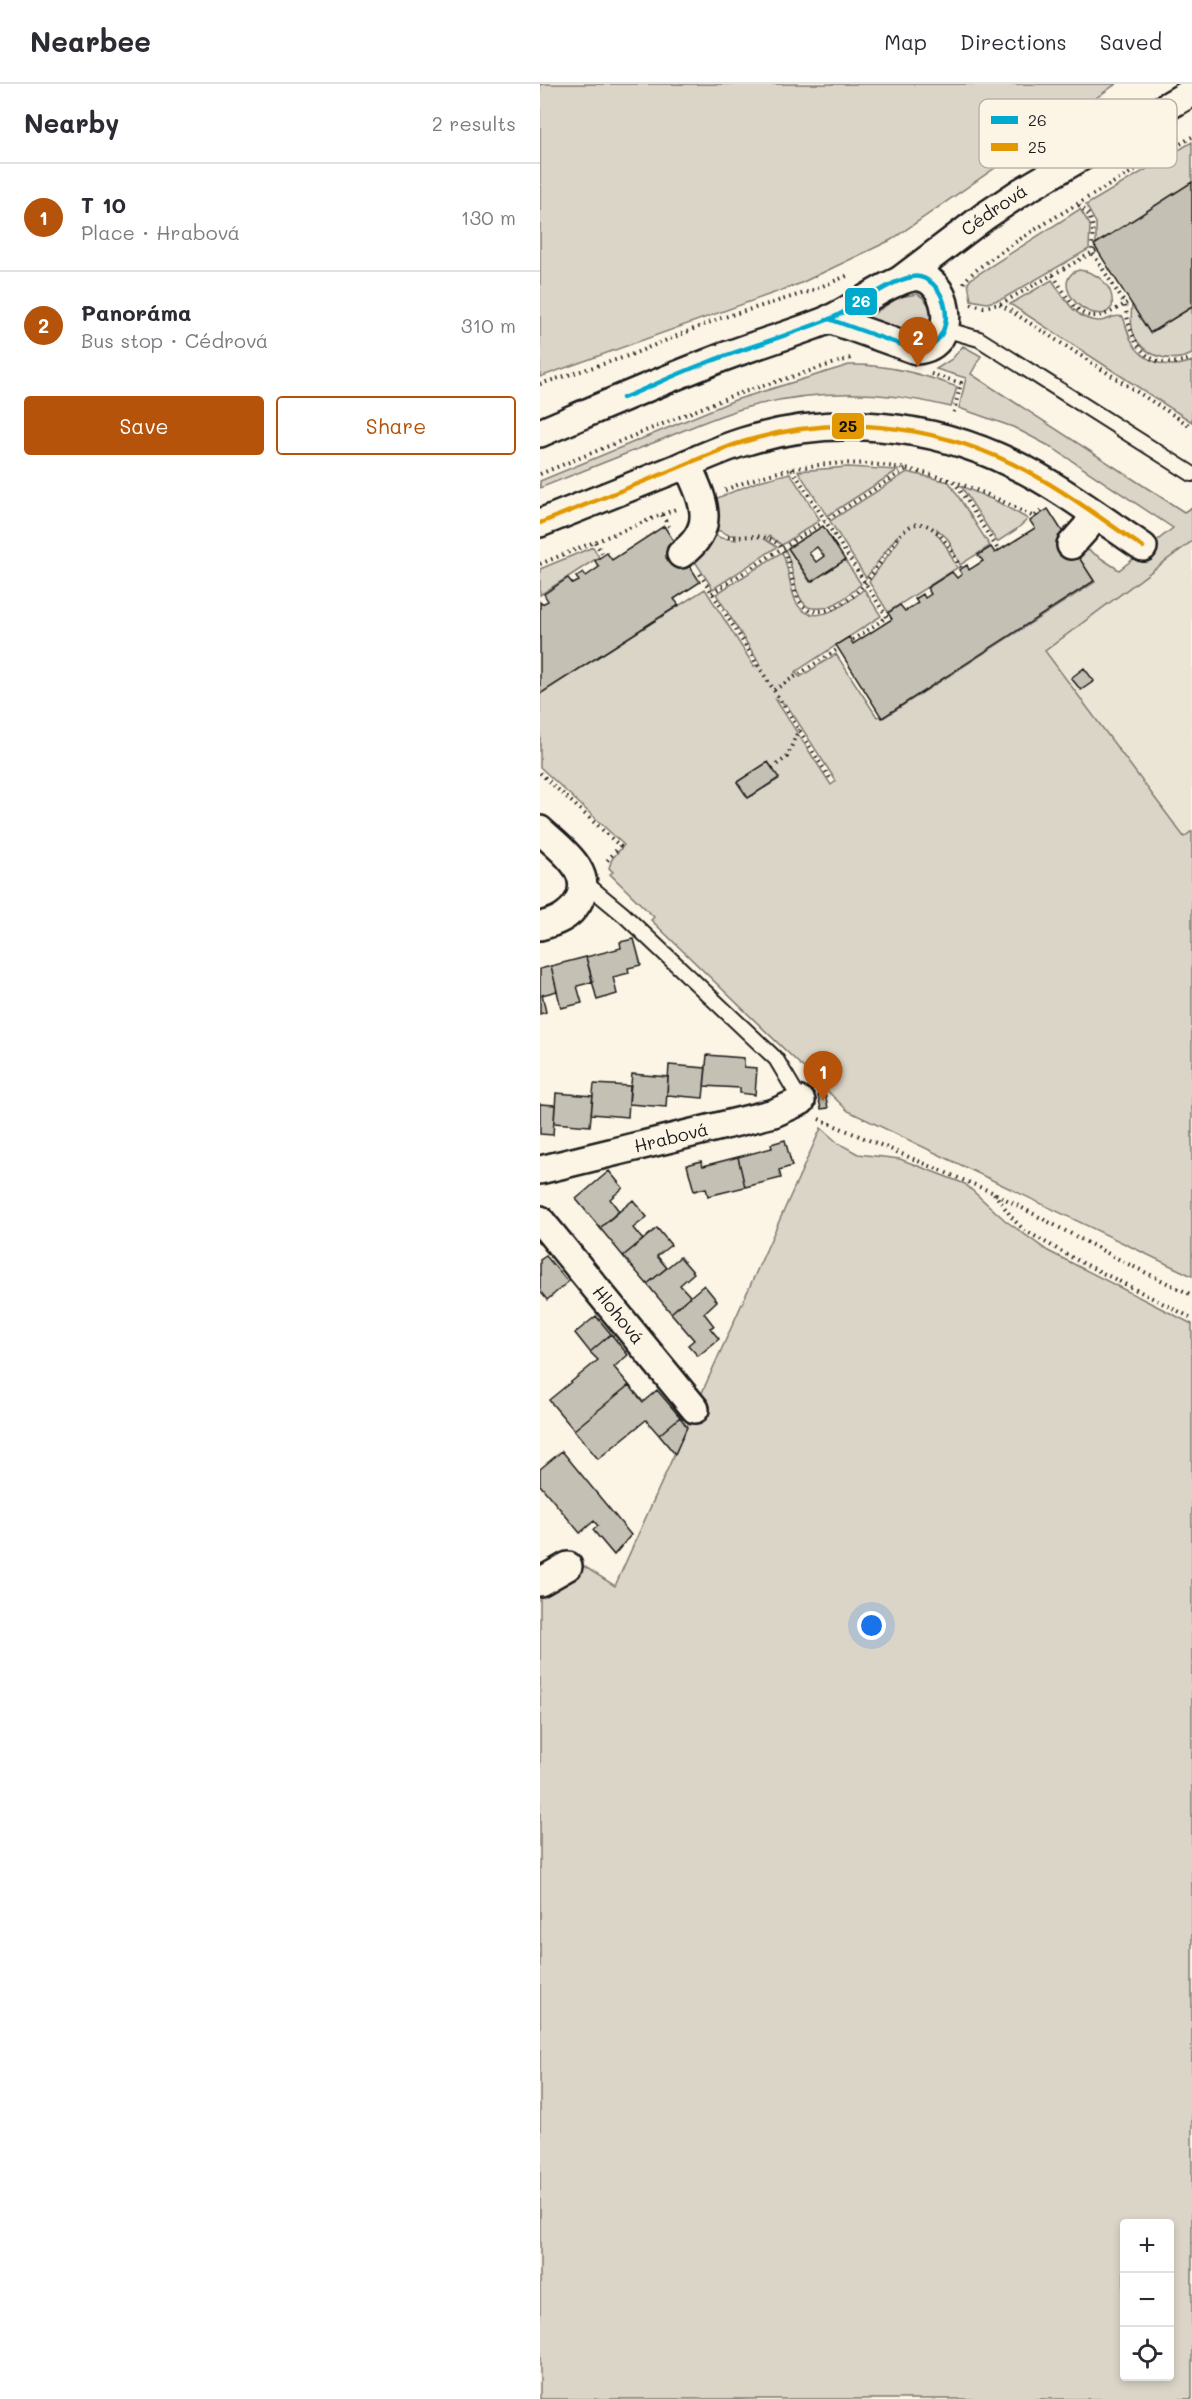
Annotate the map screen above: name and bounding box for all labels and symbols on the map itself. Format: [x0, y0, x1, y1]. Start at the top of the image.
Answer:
legend [979, 99, 1177, 168]
text: 26 [1028, 109, 1047, 130]
text: 25 [1028, 136, 1046, 157]
street label: Cédrová [956, 178, 1031, 241]
line badge: 26 [844, 287, 878, 316]
text: 26 [852, 290, 871, 311]
pin: 2 [898, 318, 938, 367]
line badge: 25 [831, 412, 865, 440]
text: 25 [839, 415, 857, 436]
pin: 1 [804, 1052, 842, 1101]
street label: Hrabová [632, 1117, 710, 1158]
street label: Hlohová [588, 1280, 650, 1349]
your location [857, 1611, 886, 1640]

